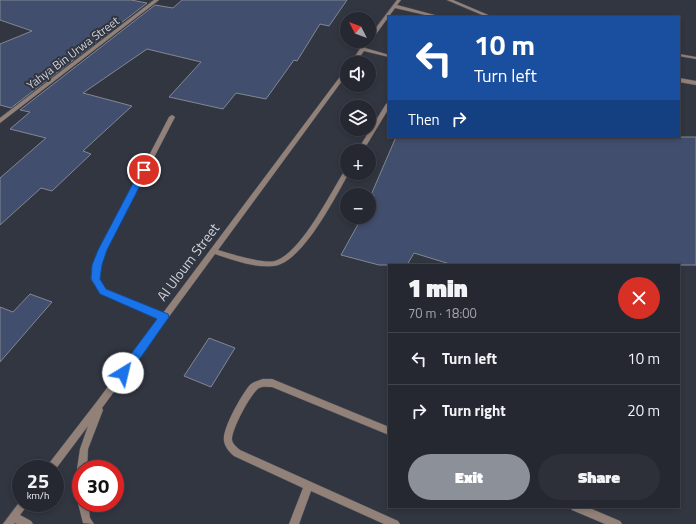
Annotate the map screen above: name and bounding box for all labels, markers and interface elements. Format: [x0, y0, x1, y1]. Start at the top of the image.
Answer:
street label: Yahya Bin Urwa Street [22, 11, 124, 94]
north arrow [340, 12, 376, 48]
map controls [340, 12, 376, 224]
text: 10 m [474, 23, 535, 66]
icon: left [408, 32, 460, 84]
button: sound [340, 56, 376, 92]
text: Turn left [474, 62, 537, 89]
button: layers [340, 100, 376, 136]
text: Then [408, 108, 440, 131]
icon: right [448, 108, 470, 130]
button: + [340, 144, 376, 180]
pin [127, 153, 161, 187]
icon: arrive [133, 159, 155, 181]
button: − [340, 188, 376, 224]
street label: Al Uloum Street [151, 218, 224, 305]
text: 1 min [408, 270, 468, 306]
button: close [618, 277, 660, 319]
text: 70 m · 18:00 [408, 303, 477, 323]
text: Turn left [442, 347, 497, 370]
text: 10 m [627, 347, 660, 370]
icon: left [408, 348, 430, 370]
position arrow [102, 352, 144, 394]
text: Turn right [442, 399, 506, 422]
text: 20 m [627, 399, 660, 422]
icon: right [408, 400, 430, 422]
button: Exit [408, 454, 530, 500]
button: Share [538, 454, 660, 500]
speed limit sign: 30 [72, 460, 124, 512]
text: 25 [27, 465, 49, 496]
text: km/h [27, 488, 49, 503]

